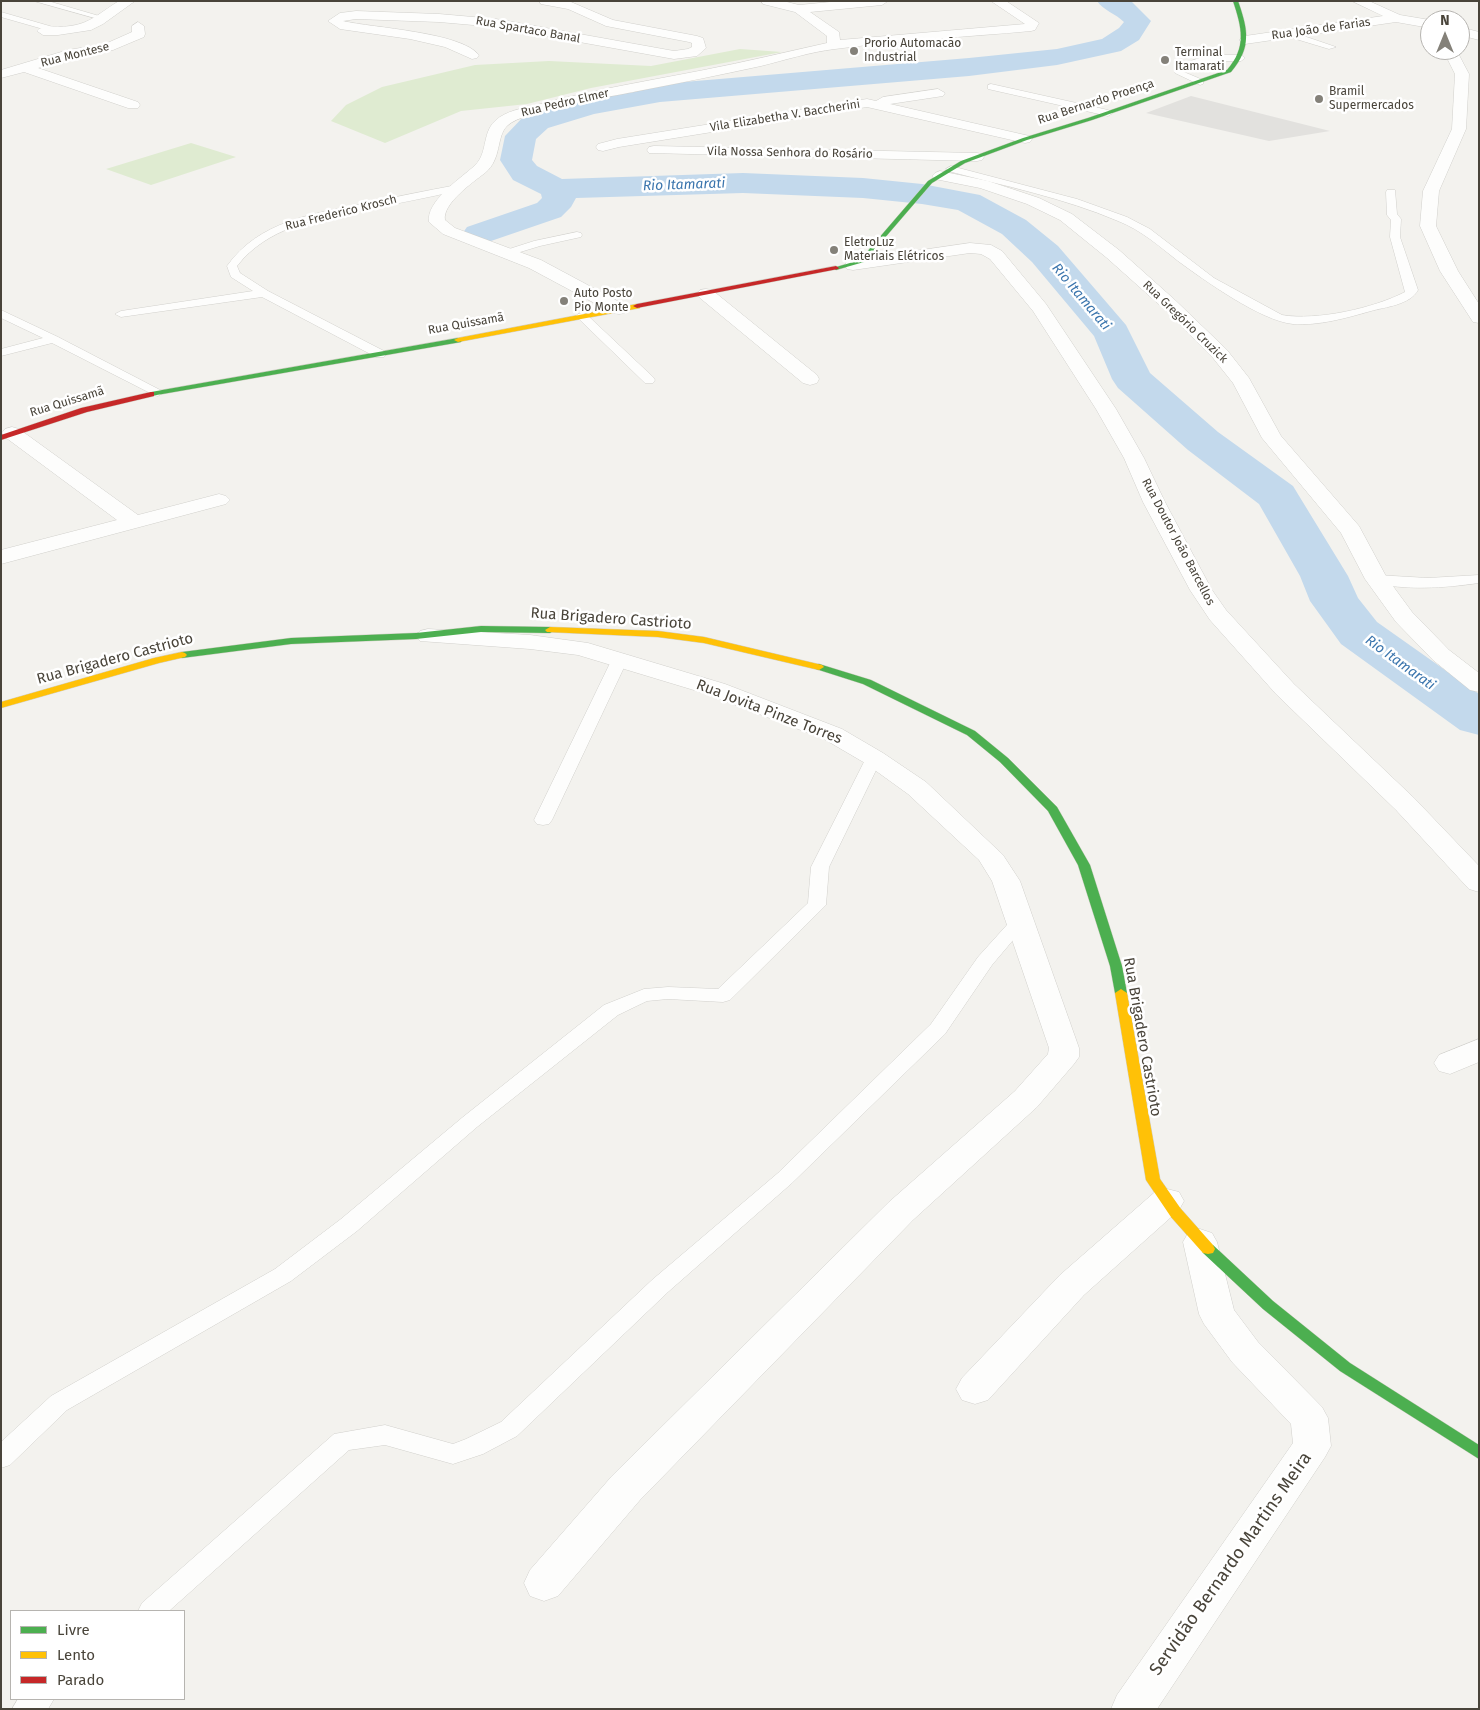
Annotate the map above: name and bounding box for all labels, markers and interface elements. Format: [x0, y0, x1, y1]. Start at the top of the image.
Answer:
north arrow [1420, 10, 1470, 60]
text: N [1440, 12, 1450, 29]
street label: Rua Spartaco Banal [475, 14, 581, 46]
street label: Rua João de Farias [1271, 15, 1371, 43]
place label: Prorio Automacão Industrial [864, 37, 961, 65]
street label: Rua Montese [39, 40, 111, 70]
marker: Prorio Automacão Industrial [848, 45, 860, 57]
place label: Terminal Itamarati [1175, 46, 1225, 74]
marker: Terminal Itamarati [1159, 54, 1171, 66]
street label: Rua Bernardo Proença [1036, 76, 1156, 128]
place label: Bramil Supermercados [1329, 85, 1414, 113]
street label: Rua Pedro Elmer [520, 86, 610, 120]
marker: Bramil Supermercados [1313, 93, 1325, 105]
street label: Vila Elizabetha V. Baccherini [709, 97, 861, 135]
street label: Vila Nossa Senhora do Rosário [707, 144, 873, 162]
water label: Rio Itamarati [643, 175, 725, 195]
street label: Rua Frederico Krosch [284, 192, 398, 234]
place label: EletroLuz Materiais Elétricos [844, 236, 944, 264]
marker: EletroLuz Materiais Elétricos [828, 244, 840, 256]
water label: Rio Itamarati [1048, 260, 1114, 334]
street label: Rua Gregório Cruzick [1140, 278, 1230, 366]
place label: Auto Posto Pio Monte [574, 287, 633, 315]
marker: Auto Posto Pio Monte [558, 295, 570, 307]
street label: Rua Quissamã [427, 310, 505, 338]
street label: Rua Quissamã [28, 384, 106, 420]
street label: Rua Doutor João Barcellos [1138, 476, 1218, 608]
street label: Rua Brigadero Castrioto [530, 604, 692, 634]
street label: Rua Brigadero Castrioto [35, 629, 195, 689]
water label: Rio Itamarati [1362, 632, 1438, 694]
street label: Rua Jovita Pinze Torres [694, 676, 844, 748]
street label: Rua Brigadero Castrioto [1119, 956, 1165, 1118]
street label: Servidão Bernardo Martins Meira [1145, 1448, 1317, 1680]
legend [10, 1610, 185, 1700]
text: Livre [57, 1621, 90, 1639]
text: Lento [57, 1646, 95, 1664]
text: Parado [57, 1671, 104, 1689]

